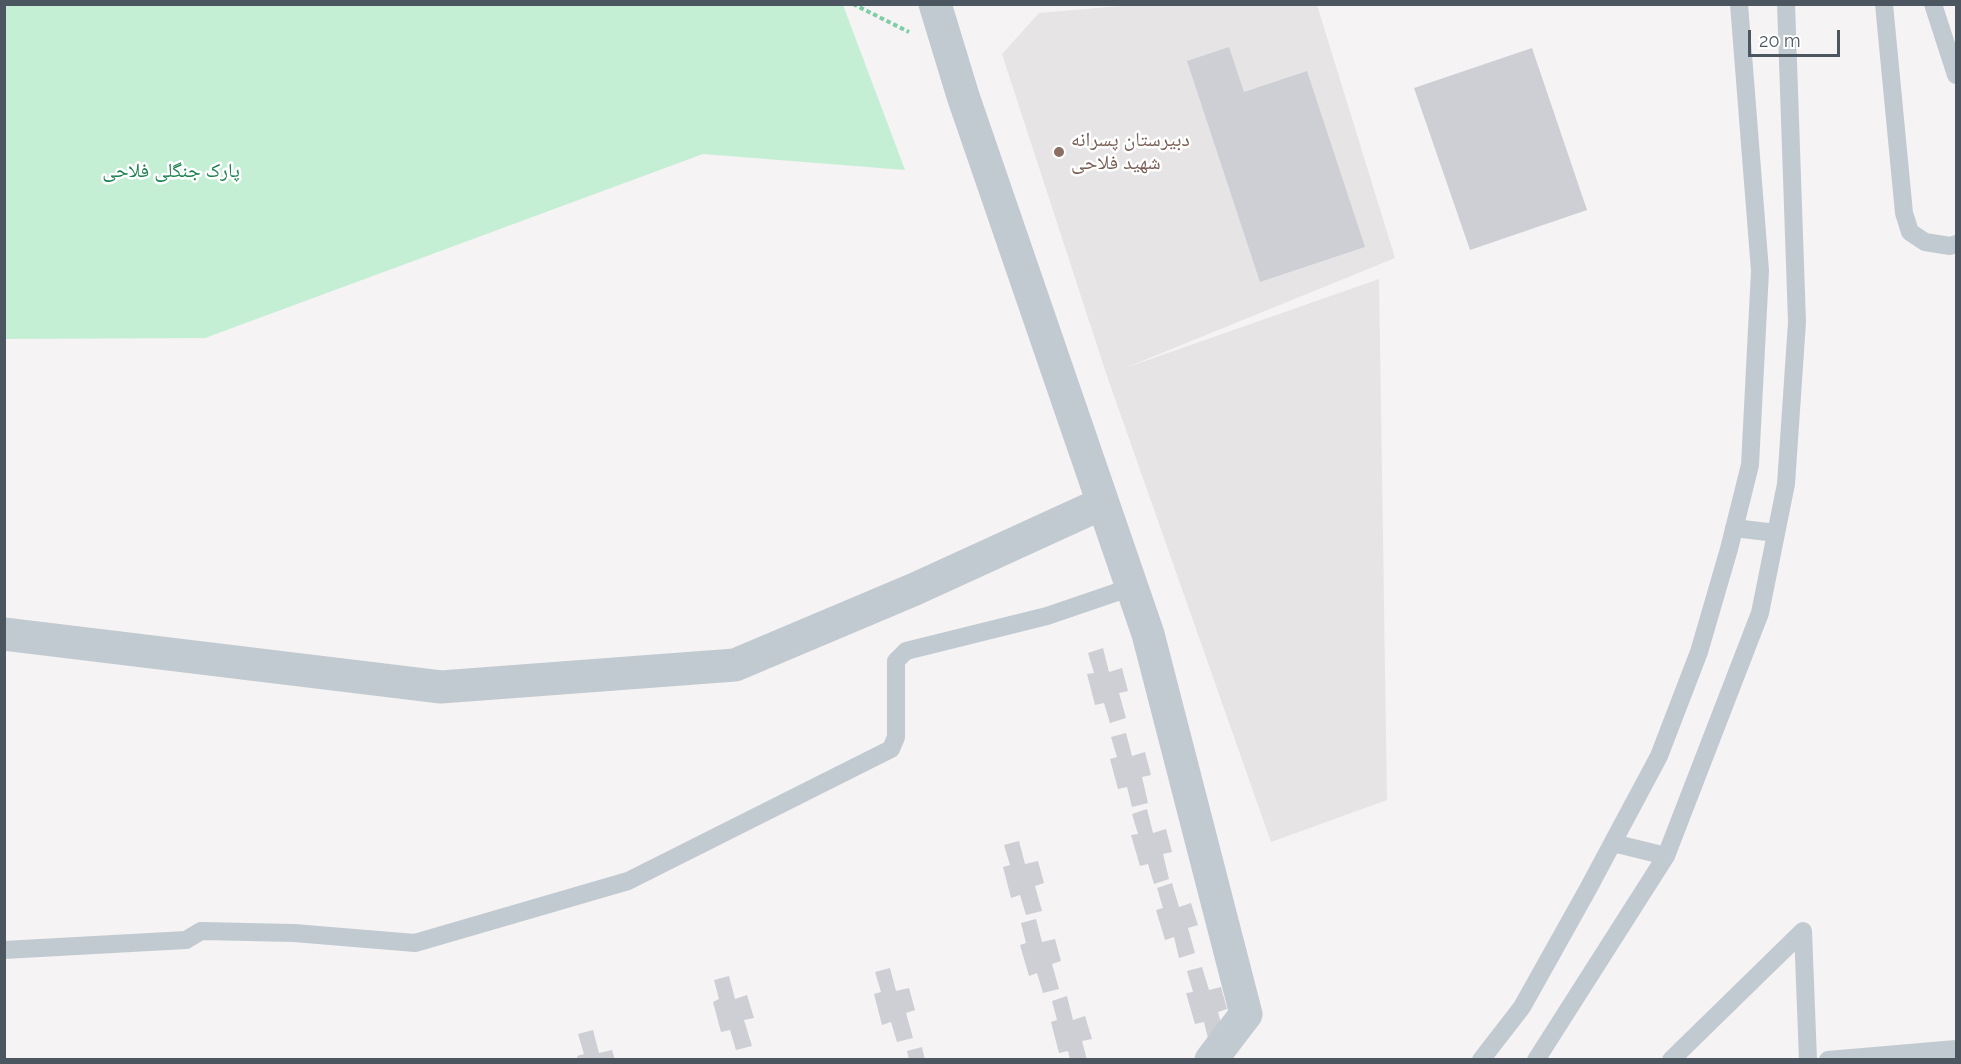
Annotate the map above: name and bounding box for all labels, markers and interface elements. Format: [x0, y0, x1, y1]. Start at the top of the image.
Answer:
scale bar [1751, 18, 1842, 56]
text: 20 m [1759, 30, 1801, 51]
place label: دبیرستان پسرانه شهید فلاحی [1071, 128, 1190, 175]
marker: دبیرستان پسرانه شهید فلاحی [1052, 145, 1066, 159]
park label: پارک جنگلی فلاحی [102, 159, 240, 183]

